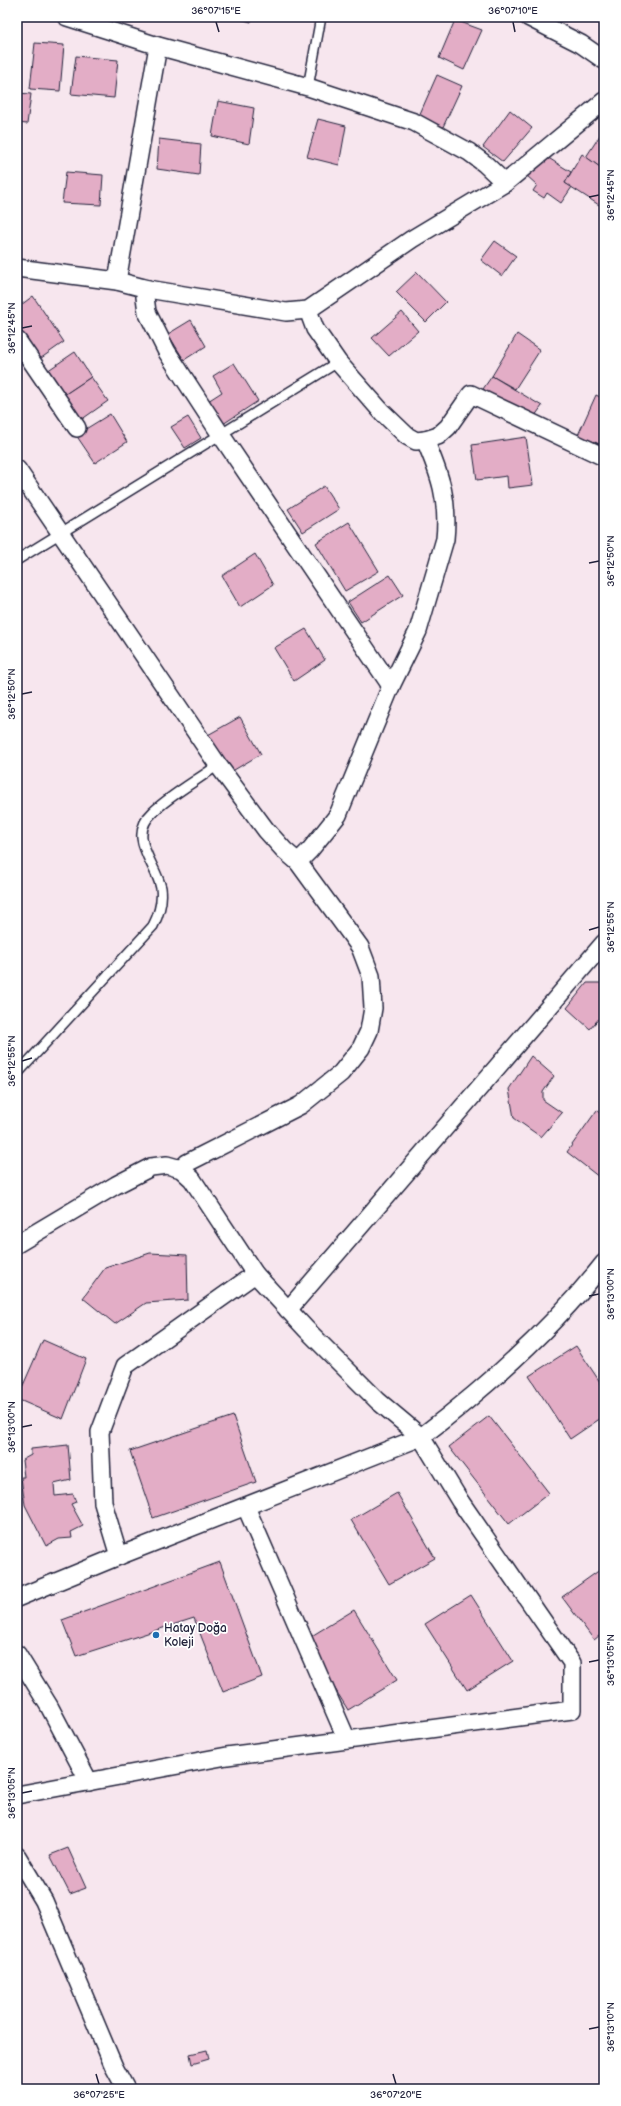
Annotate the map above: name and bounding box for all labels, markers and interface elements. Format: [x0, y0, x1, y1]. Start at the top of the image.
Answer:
text: 36°07'15"E [191, 5, 241, 17]
text: 36°07'10"E [488, 5, 538, 17]
text: 36°12'45"N [605, 169, 617, 221]
text: 36°12'45"N [6, 302, 18, 354]
text: 36°12'50"N [605, 535, 617, 587]
text: 36°12'50"N [6, 668, 18, 720]
text: 36°12'55"N [605, 901, 617, 953]
text: 36°12'55"N [6, 1035, 18, 1087]
text: 36°13'00"N [605, 1268, 617, 1320]
text: 36°13'00"N [6, 1401, 18, 1453]
place label: Hatay Doğa Koleji [164, 1621, 227, 1650]
marker: Hatay Doğa Koleji [151, 1630, 161, 1640]
text: 36°13'05"N [605, 1634, 617, 1686]
text: 36°13'05"N [6, 1767, 18, 1819]
text: 36°13'10"N [605, 2002, 617, 2052]
text: 36°07'25"E [73, 2089, 125, 2101]
text: 36°07'20"E [370, 2089, 422, 2101]

